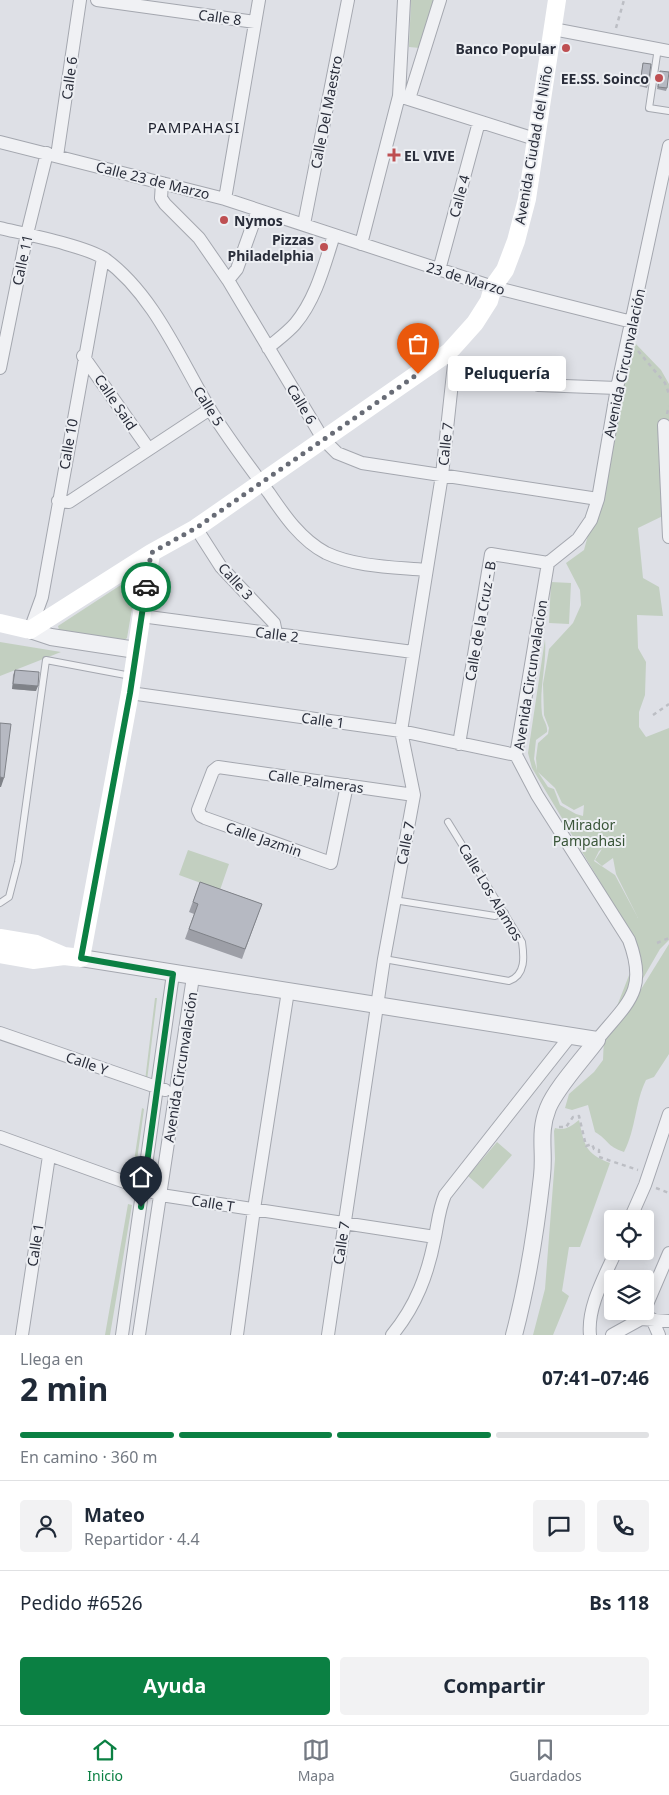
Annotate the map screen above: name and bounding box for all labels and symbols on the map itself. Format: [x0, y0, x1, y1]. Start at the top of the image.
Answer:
street label: Calle 8 [197, 5, 243, 29]
place label: Banco Popular [455, 39, 557, 58]
marker: Banco Popular [560, 42, 572, 54]
street label: Calle Del Maestro [306, 54, 346, 170]
street label: Calle 6 [57, 55, 81, 101]
street label: Avenida Ciudad del Niño [510, 64, 556, 226]
place label: EE.SS. Soinco [561, 69, 649, 88]
marker: EE.SS. Soinco [653, 72, 665, 84]
district label: PAMPAHASI [148, 117, 240, 137]
place label: EL VIVE [404, 146, 455, 165]
marker: EL VIVE [388, 149, 400, 161]
street label: Calle 23 de Marzo [94, 157, 212, 203]
street label: Calle 4 [444, 173, 474, 219]
place label: Nymos [234, 211, 283, 230]
marker: Nymos [218, 214, 230, 226]
place label: Pizzas Philadelphia [228, 230, 314, 265]
street label: Calle 11 [7, 233, 37, 287]
marker: Pizzas Philadelphia [318, 241, 330, 253]
street label: 23 de Marzo [424, 257, 508, 299]
street label: Avenida Circunvalación [599, 287, 649, 439]
pin [397, 323, 439, 374]
callout: Peluquería [448, 356, 566, 392]
street label: Calle Said [90, 370, 142, 434]
street label: Calle 6 [283, 380, 321, 428]
street label: Calle 5 [189, 383, 229, 429]
street label: Calle 10 [54, 417, 82, 471]
street label: Calle 7 [433, 421, 457, 467]
street label: Calle 3 [214, 558, 258, 604]
street label: Calle de la Cruz - B [460, 560, 500, 682]
courier [121, 562, 171, 612]
street label: Avenida Circunvalacion [509, 598, 551, 752]
street label: Calle 2 [254, 622, 300, 646]
street label: Calle 1 [300, 708, 346, 732]
street label: Calle Palmeras [267, 765, 365, 797]
park label: Mirador Pampahasi [553, 815, 625, 850]
street label: Calle Jazmin [224, 817, 304, 861]
street label: Calle 7 [392, 820, 418, 866]
street label: Calle Los Alamos [454, 840, 528, 944]
street label: Avenida Circunvalación [159, 990, 201, 1144]
street label: Calle Y [63, 1047, 111, 1079]
pin [120, 1156, 162, 1207]
street label: Calle T [190, 1190, 236, 1216]
street label: Calle 7 [328, 1220, 354, 1266]
street label: Calle 1 [22, 1222, 48, 1268]

